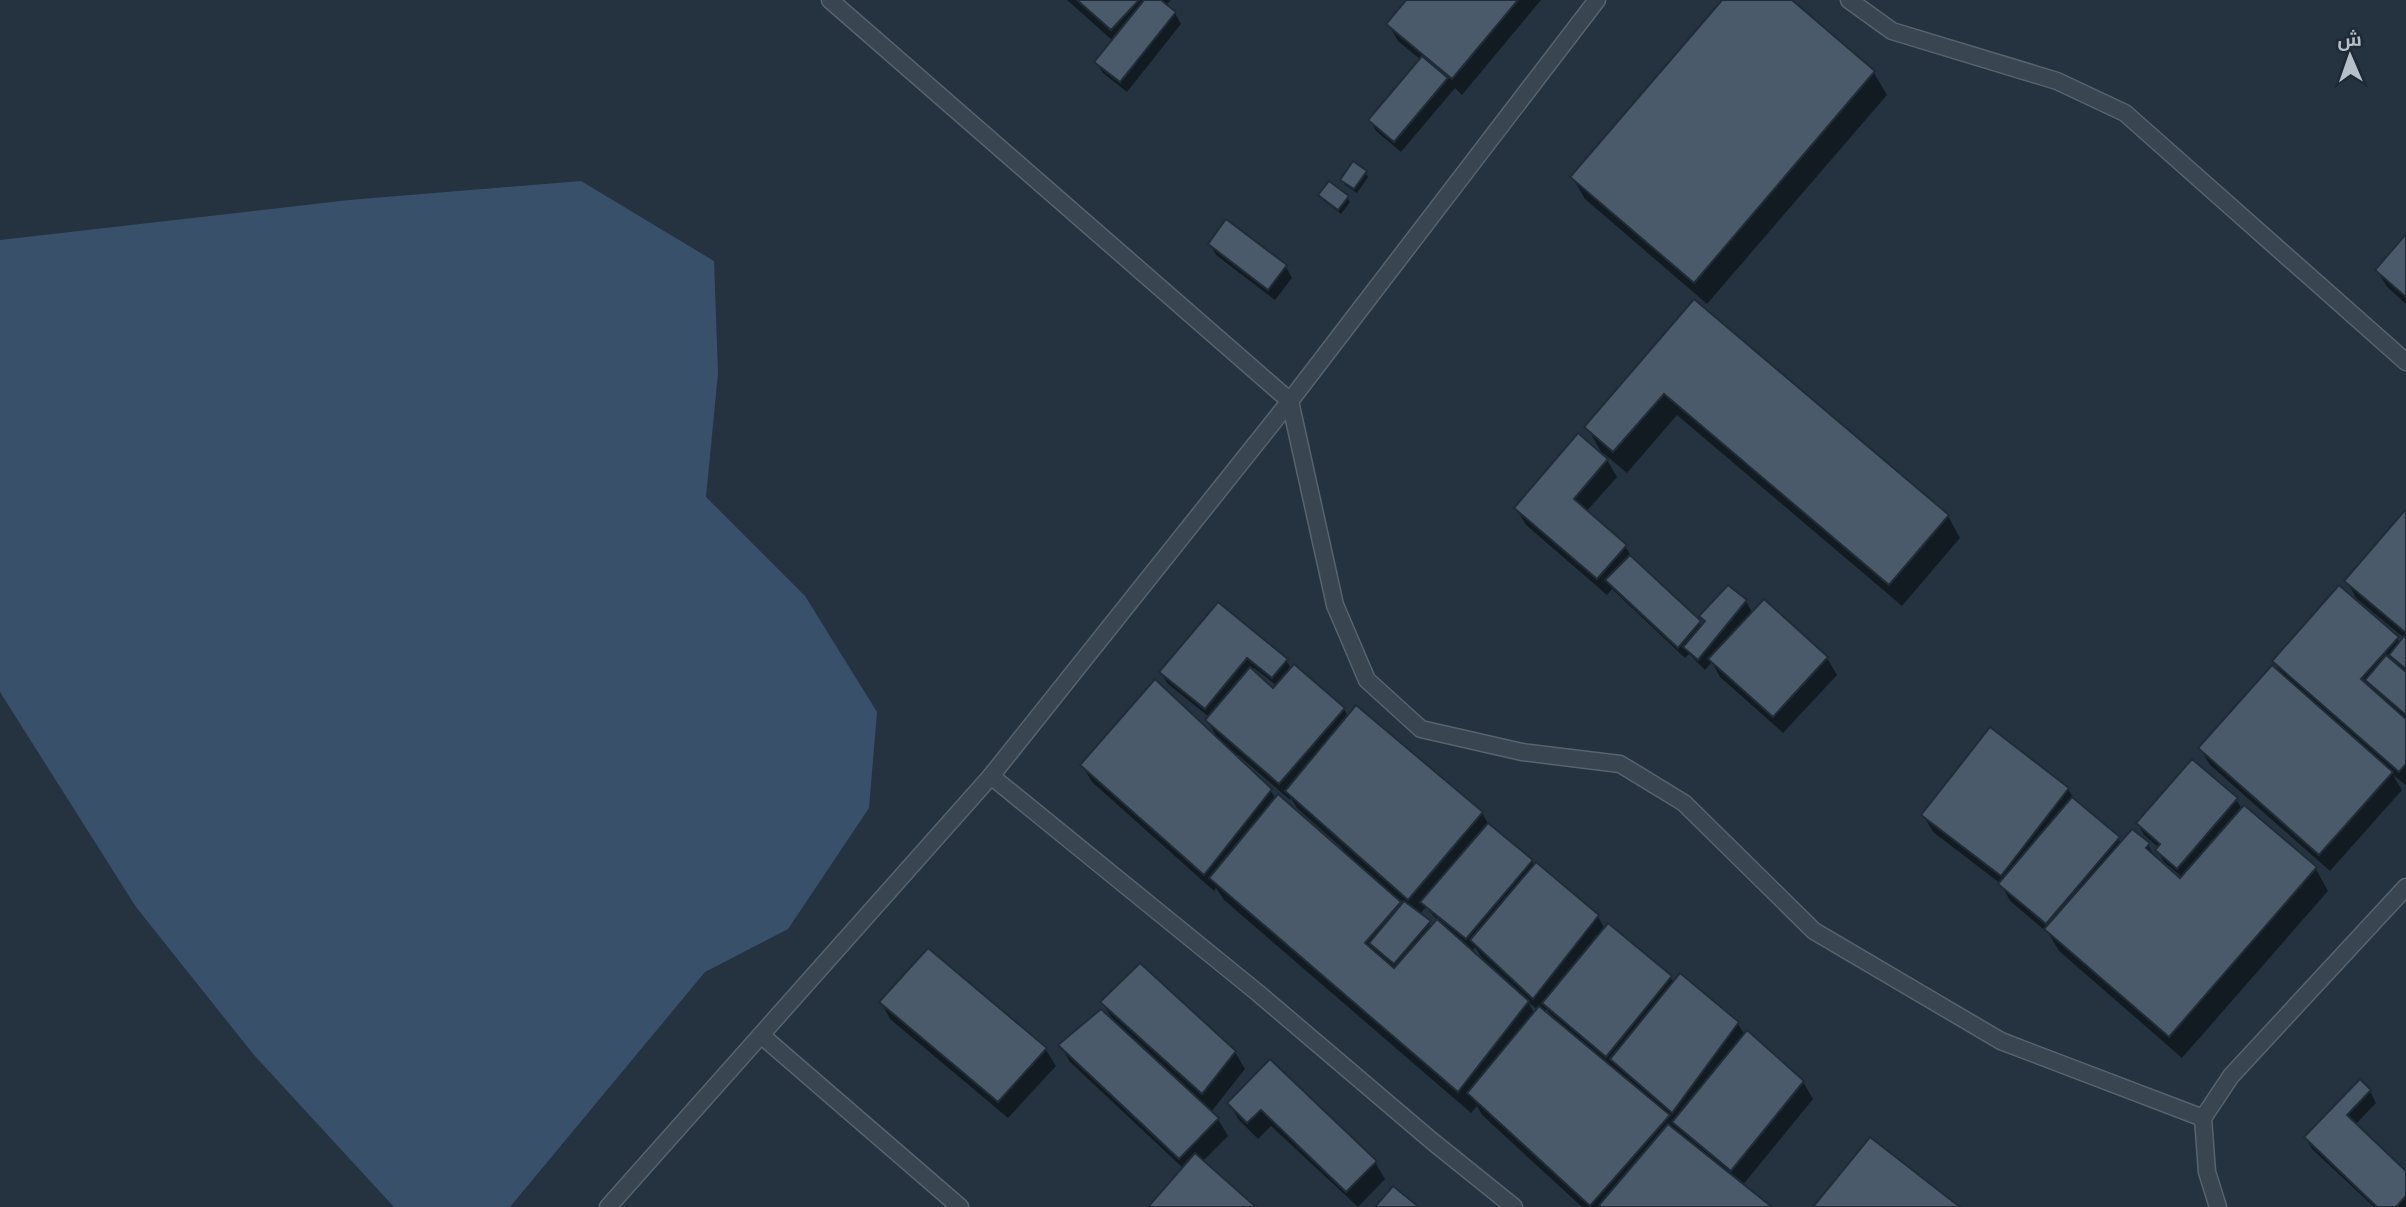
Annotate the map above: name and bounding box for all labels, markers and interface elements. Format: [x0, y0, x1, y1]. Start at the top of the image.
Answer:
north arrow [2315, 21, 2385, 91]
text: ش [2337, 29, 2362, 51]

